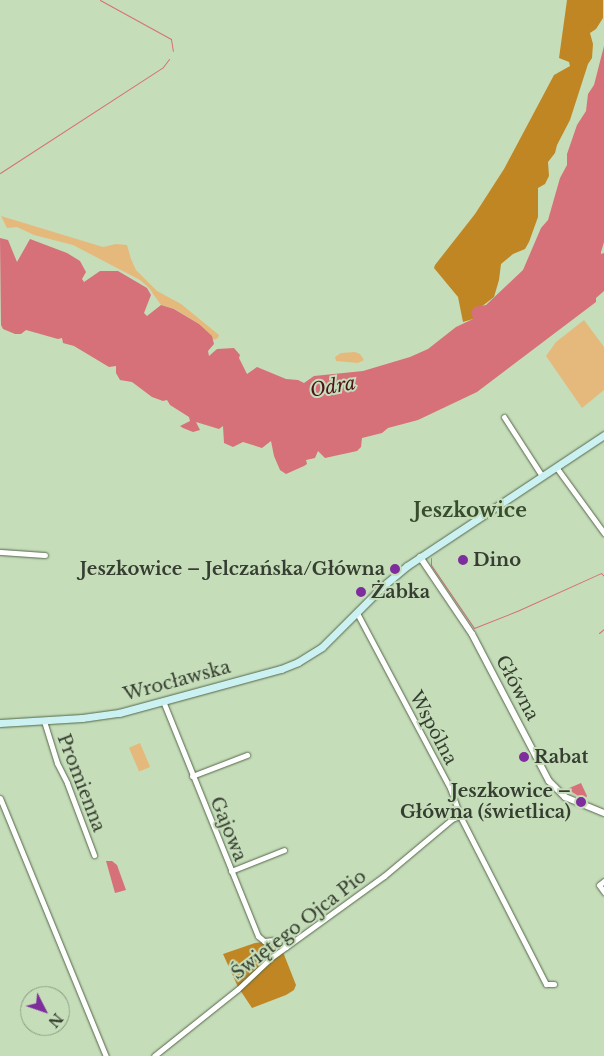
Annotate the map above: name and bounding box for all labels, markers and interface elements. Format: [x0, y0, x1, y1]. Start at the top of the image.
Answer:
water label: Odra [308, 372, 358, 402]
district label: Jeszkowice [413, 498, 527, 522]
place label: Dino [473, 549, 521, 571]
marker: Dino [457, 554, 469, 566]
place label: Jeszkowice – Jelczańska/Główna [80, 558, 385, 580]
marker: Jeszkowice – Jelczańska/Główna [389, 563, 401, 575]
place label: Żabka [371, 581, 430, 603]
marker: Żabka [355, 586, 367, 598]
street label: Główna [491, 652, 543, 724]
street label: Wrocławska [121, 656, 233, 706]
street label: Wspólna [405, 688, 461, 768]
street label: Promienna [52, 731, 110, 835]
place label: Rabat [534, 746, 588, 768]
marker: Rabat [518, 751, 530, 763]
place label: Jeszkowice – Główna (świetlica) [400, 781, 571, 824]
street label: Gajowa [205, 794, 251, 864]
marker: Jeszkowice – Główna (świetlica) [575, 796, 587, 808]
street label: Świętego Ojca Pio [227, 866, 371, 984]
north arrow [20, 986, 70, 1036]
text: N [44, 1009, 67, 1031]

